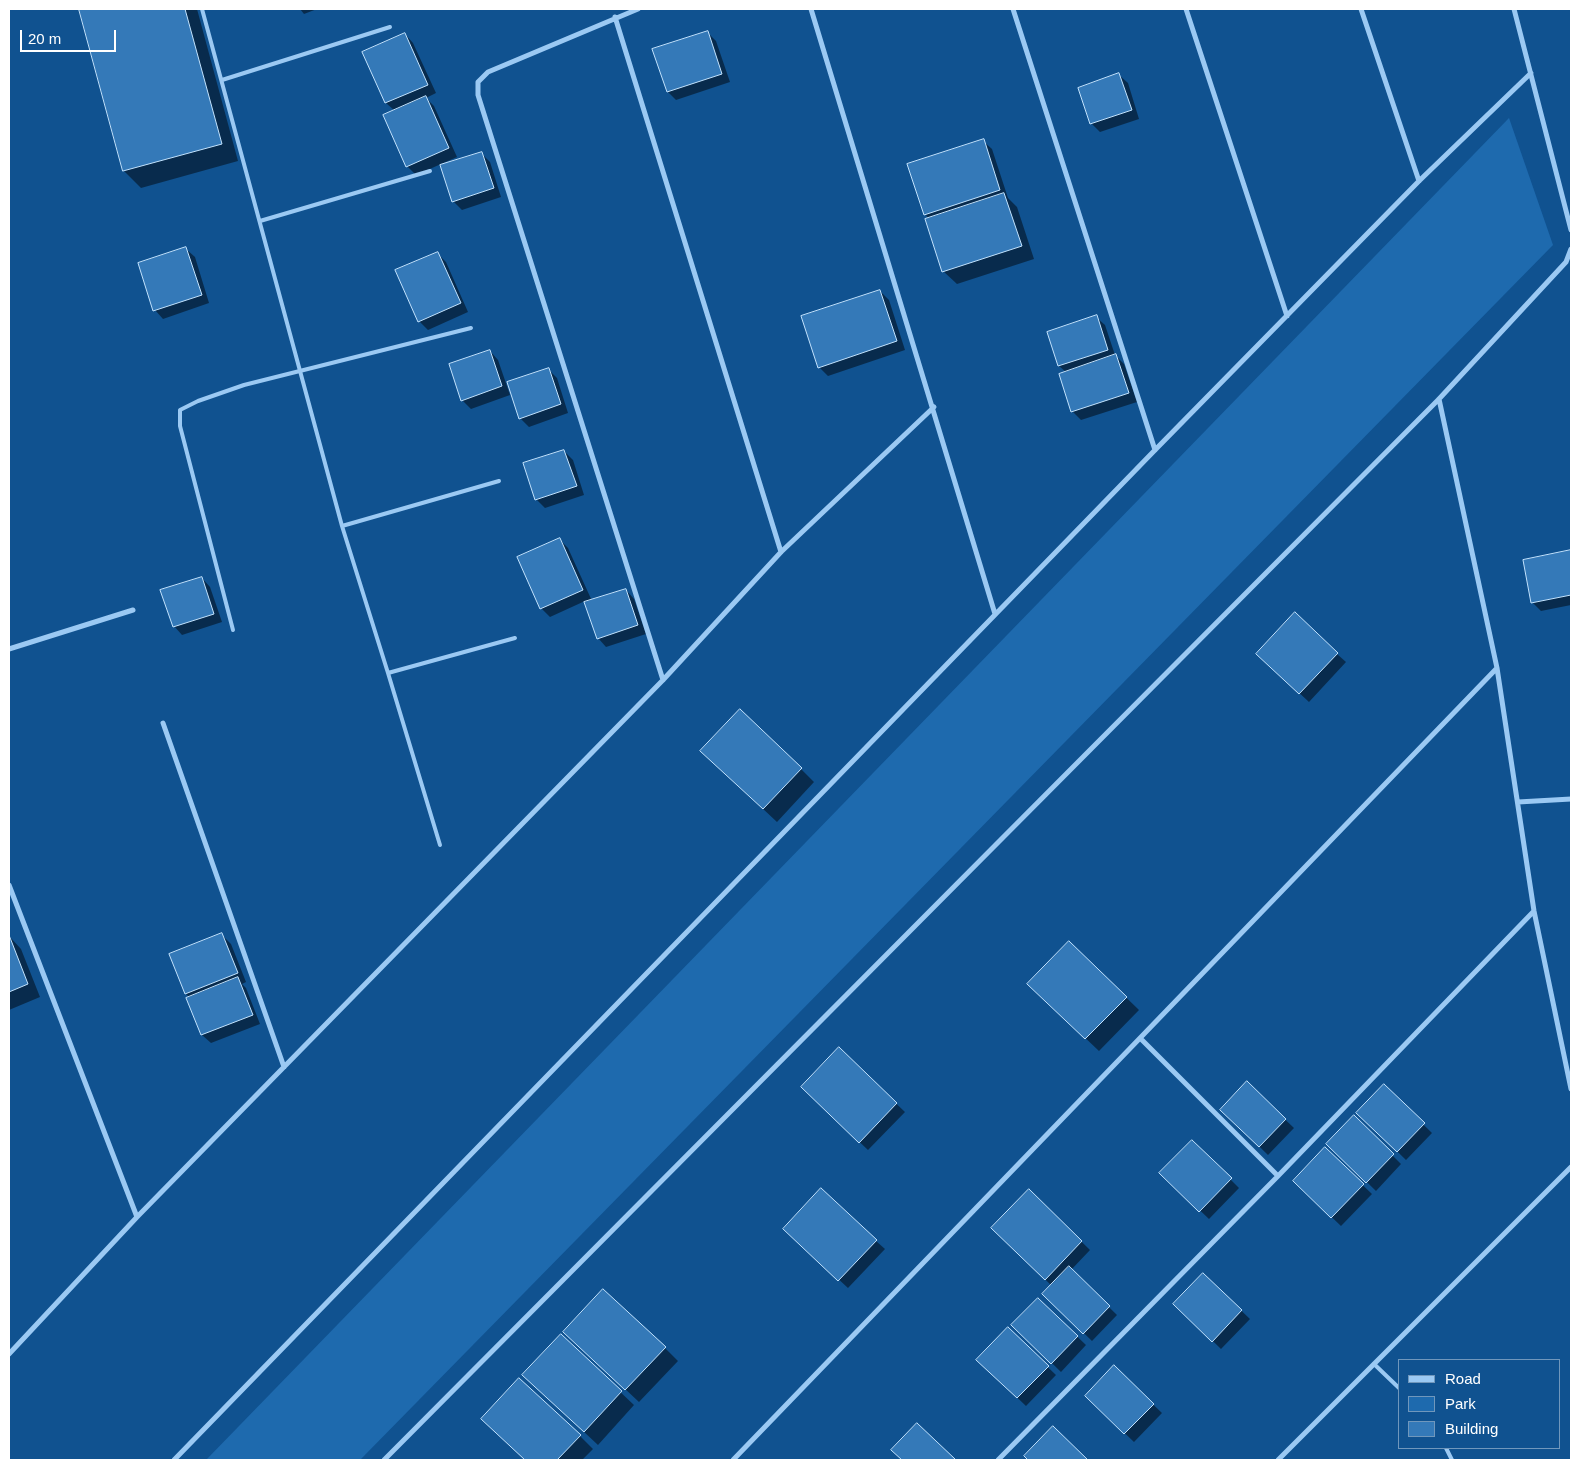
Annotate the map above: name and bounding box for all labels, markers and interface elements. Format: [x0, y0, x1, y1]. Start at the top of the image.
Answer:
scale bar [22, 20, 119, 52]
text: 20 m [28, 30, 61, 47]
legend [1398, 1359, 1560, 1449]
text: Road [1445, 1370, 1481, 1387]
text: Park [1445, 1395, 1476, 1412]
text: Building [1445, 1420, 1498, 1437]

